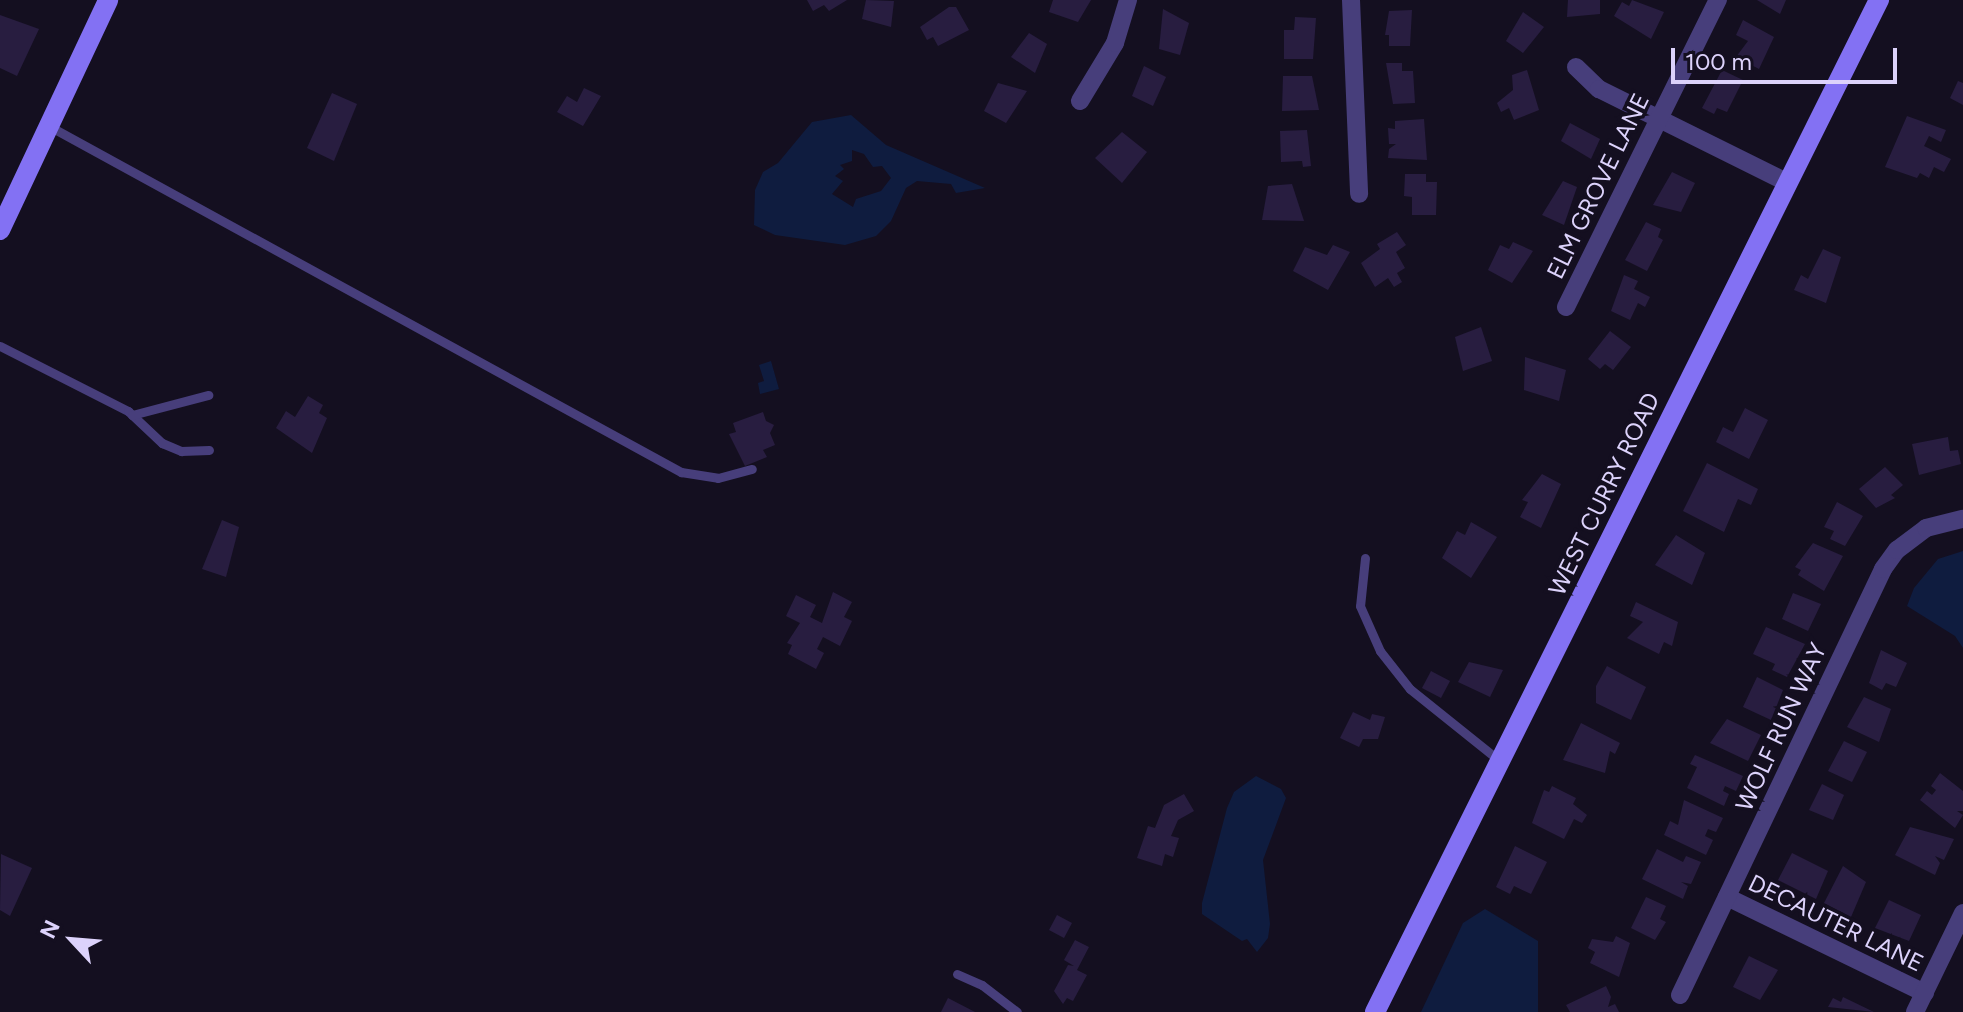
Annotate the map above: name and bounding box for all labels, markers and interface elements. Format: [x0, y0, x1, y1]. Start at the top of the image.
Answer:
scale bar [1675, 32, 1901, 82]
text: 100 m [1685, 47, 1752, 76]
street label: ELM GROVE LANE [1541, 89, 1655, 283]
street label: WEST CURRY ROAD [1542, 388, 1666, 600]
street label: WOLF RUN WAY [1729, 638, 1833, 816]
street label: DECAUTER LANE [1744, 868, 1928, 978]
north arrow [32, 900, 112, 980]
text: N [34, 916, 66, 943]

